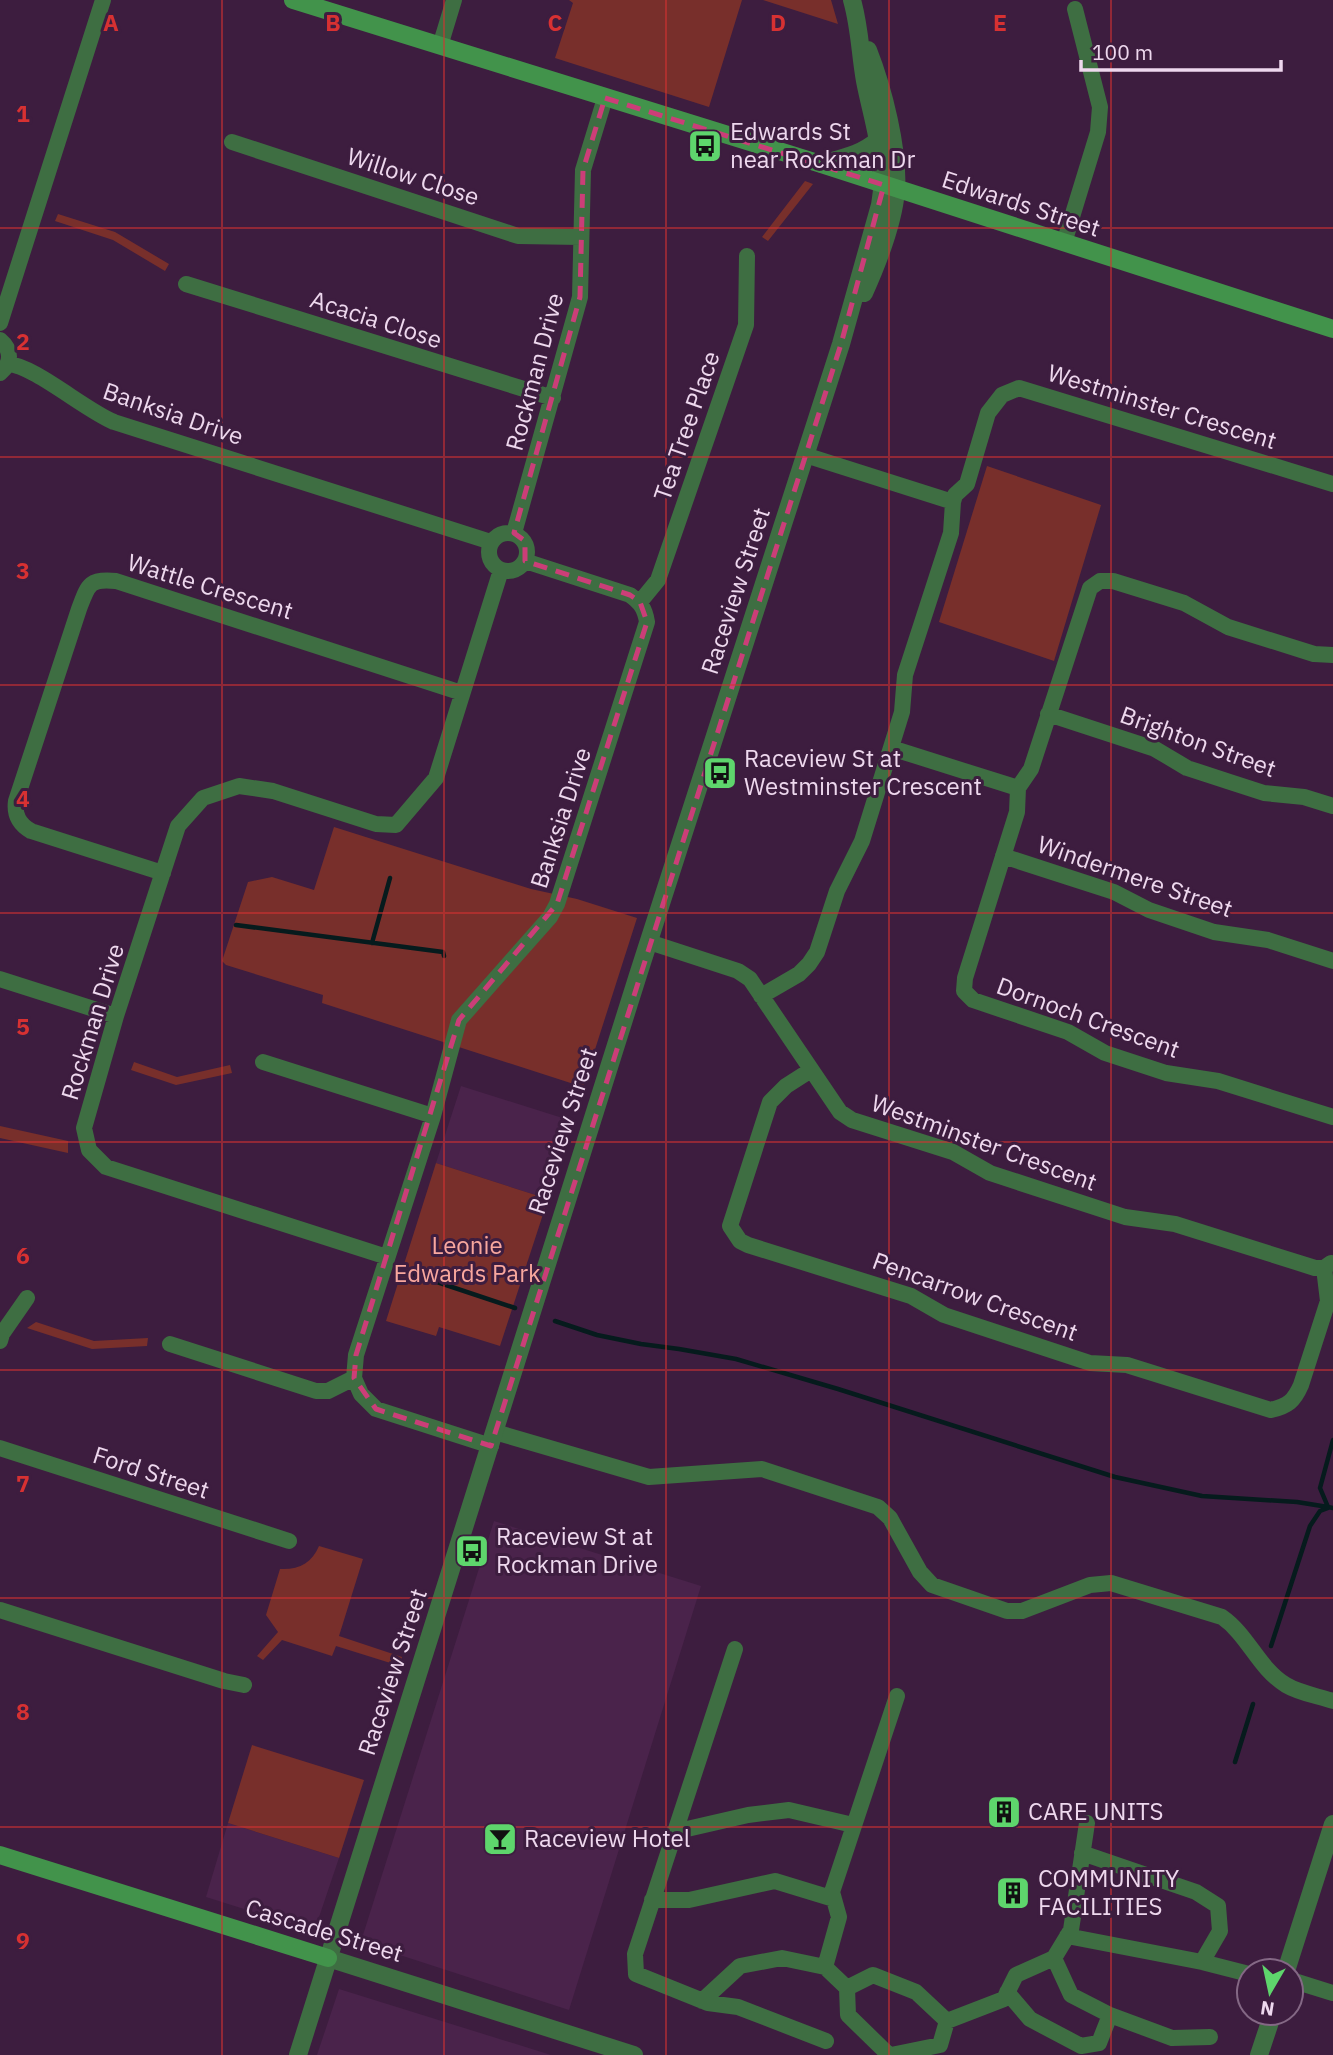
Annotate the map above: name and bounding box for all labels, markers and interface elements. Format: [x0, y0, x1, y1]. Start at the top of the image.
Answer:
text: A [103, 7, 119, 37]
text: B [325, 7, 341, 37]
text: C [548, 7, 563, 37]
text: D [770, 7, 786, 37]
text: E [993, 7, 1007, 37]
scale bar [1081, 28, 1280, 72]
text: 100 m [1092, 38, 1153, 66]
text: 1 [16, 98, 30, 128]
place label: Edwards St near Rockman Dr [730, 115, 915, 175]
bus stop icon: Edwards St near Rockman Dr [686, 127, 724, 165]
street label: Willow Close [343, 140, 484, 213]
street label: Edwards Street [938, 162, 1104, 244]
street label: Acacia Close [306, 283, 446, 355]
street label: Rockman Drive [498, 289, 570, 454]
text: 2 [16, 326, 30, 356]
street label: Tea Tree Place [646, 347, 727, 505]
street label: Westminster Crescent [1044, 356, 1281, 456]
street label: Banksia Drive [99, 374, 248, 452]
street label: Raceview Street [693, 503, 777, 678]
street label: Wattle Crescent [124, 546, 297, 626]
text: 3 [16, 555, 30, 585]
street label: Brighton Street [1116, 698, 1281, 784]
place label: Raceview St at Westminster Crescent [744, 742, 982, 802]
street label: Banksia Drive [522, 743, 598, 892]
bus stop icon: Raceview St at Westminster Crescent [701, 754, 739, 792]
text: 4 [16, 783, 30, 813]
street label: Windermere Street [1033, 828, 1237, 924]
street label: Rockman Drive [53, 940, 131, 1104]
street label: Dornoch Crescent [992, 969, 1184, 1065]
text: 5 [16, 1011, 30, 1041]
street label: Raceview Street [520, 1043, 604, 1218]
street label: Westminster Crescent [867, 1086, 1102, 1198]
park label: Leonie Edwards Park [393, 1229, 541, 1289]
text: 6 [16, 1240, 30, 1270]
street label: Pencarrow Crescent [868, 1244, 1082, 1348]
street label: Ford Street [89, 1438, 213, 1506]
text: 7 [16, 1468, 30, 1498]
place label: Raceview St at Rockman Drive [496, 1520, 658, 1580]
bus stop icon: Raceview St at Rockman Drive [453, 1532, 491, 1570]
street label: Raceview Street [350, 1584, 434, 1759]
text: 8 [16, 1696, 30, 1726]
building icon: CARE UNITS [985, 1793, 1023, 1831]
place label: CARE UNITS [1028, 1795, 1163, 1827]
bar icon: Raceview Hotel [481, 1820, 519, 1858]
place label: Raceview Hotel [524, 1822, 690, 1854]
place label: COMMUNITY FACILITIES [1038, 1862, 1179, 1922]
building icon: COMMUNITY FACILITIES [994, 1874, 1032, 1912]
street label: Cascade Street [242, 1891, 407, 1969]
text: 9 [16, 1925, 30, 1955]
north arrow [1235, 1957, 1305, 2027]
text: N [1259, 1996, 1276, 2022]

